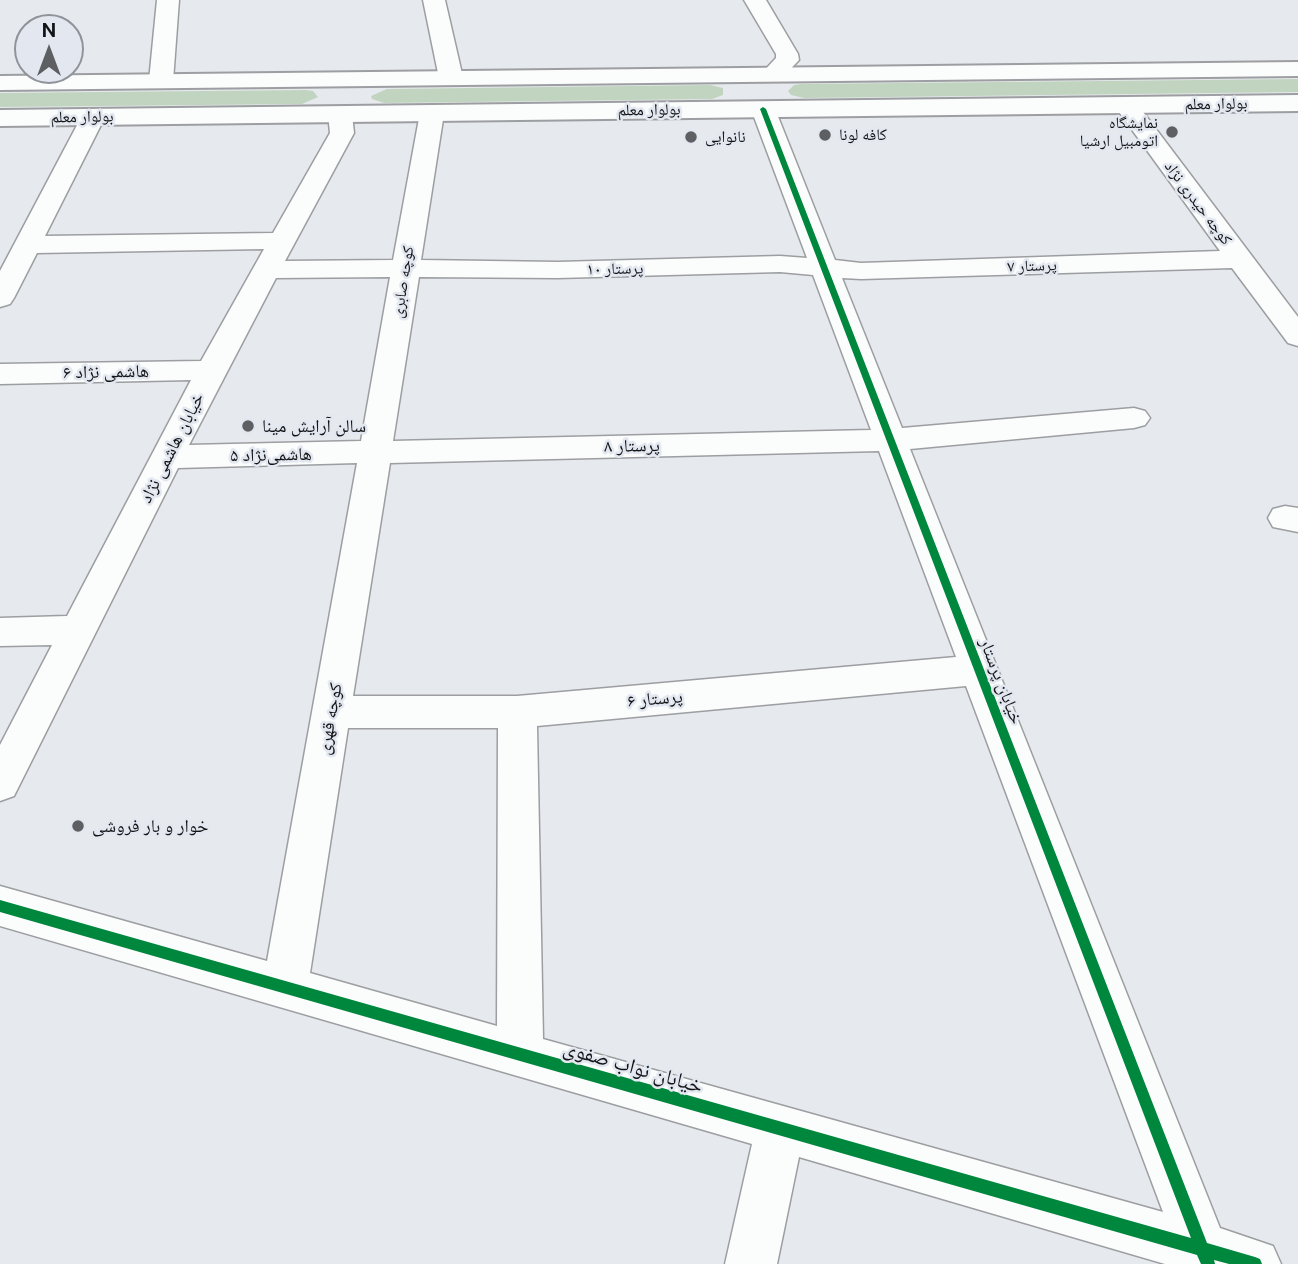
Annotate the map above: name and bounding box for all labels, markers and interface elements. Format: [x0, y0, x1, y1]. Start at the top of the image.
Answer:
north arrow [14, 14, 84, 84]
text: N [42, 19, 56, 41]
street label: بولوار معلم [1184, 94, 1248, 114]
street label: بولوار معلم [617, 100, 681, 120]
street label: بولوار معلم [50, 107, 114, 127]
place label: نمایشگاه اتومبیل ارشیا [1080, 113, 1158, 151]
marker: نمایشگاه اتومبیل ارشیا [1164, 124, 1180, 140]
place label: کافه لونا [839, 125, 887, 145]
place label: نانوایی [705, 127, 746, 147]
marker: کافه لونا [817, 127, 833, 143]
marker: نانوایی [683, 129, 699, 145]
street label: کوچه حیدری نژاد [1160, 157, 1236, 249]
street label: کوچه صابری [388, 245, 418, 319]
street label: پرستار ۷ [1007, 256, 1057, 276]
street label: پرستار ۱۰ [586, 259, 644, 279]
street label: هاشمی نژاد ۶ [63, 360, 149, 384]
street label: خیابان هاشمی نژاد [135, 389, 209, 507]
place label: سالن آرایش مینا [262, 415, 366, 437]
marker: سالن آرایش مینا [240, 418, 256, 434]
street label: پرستار ۸ [604, 435, 660, 457]
street label: هاشمی‌نژاد ۵ [230, 443, 312, 467]
street label: خیابان پرستار [975, 635, 1027, 727]
street label: کوچه قهری [313, 681, 347, 757]
street label: پرستار ۶ [626, 686, 684, 712]
place label: خوار و بار فروشی [92, 815, 209, 837]
marker: خوار و بار فروشی [70, 818, 86, 834]
street label: خیابان نواب صفوی [560, 1035, 706, 1099]

